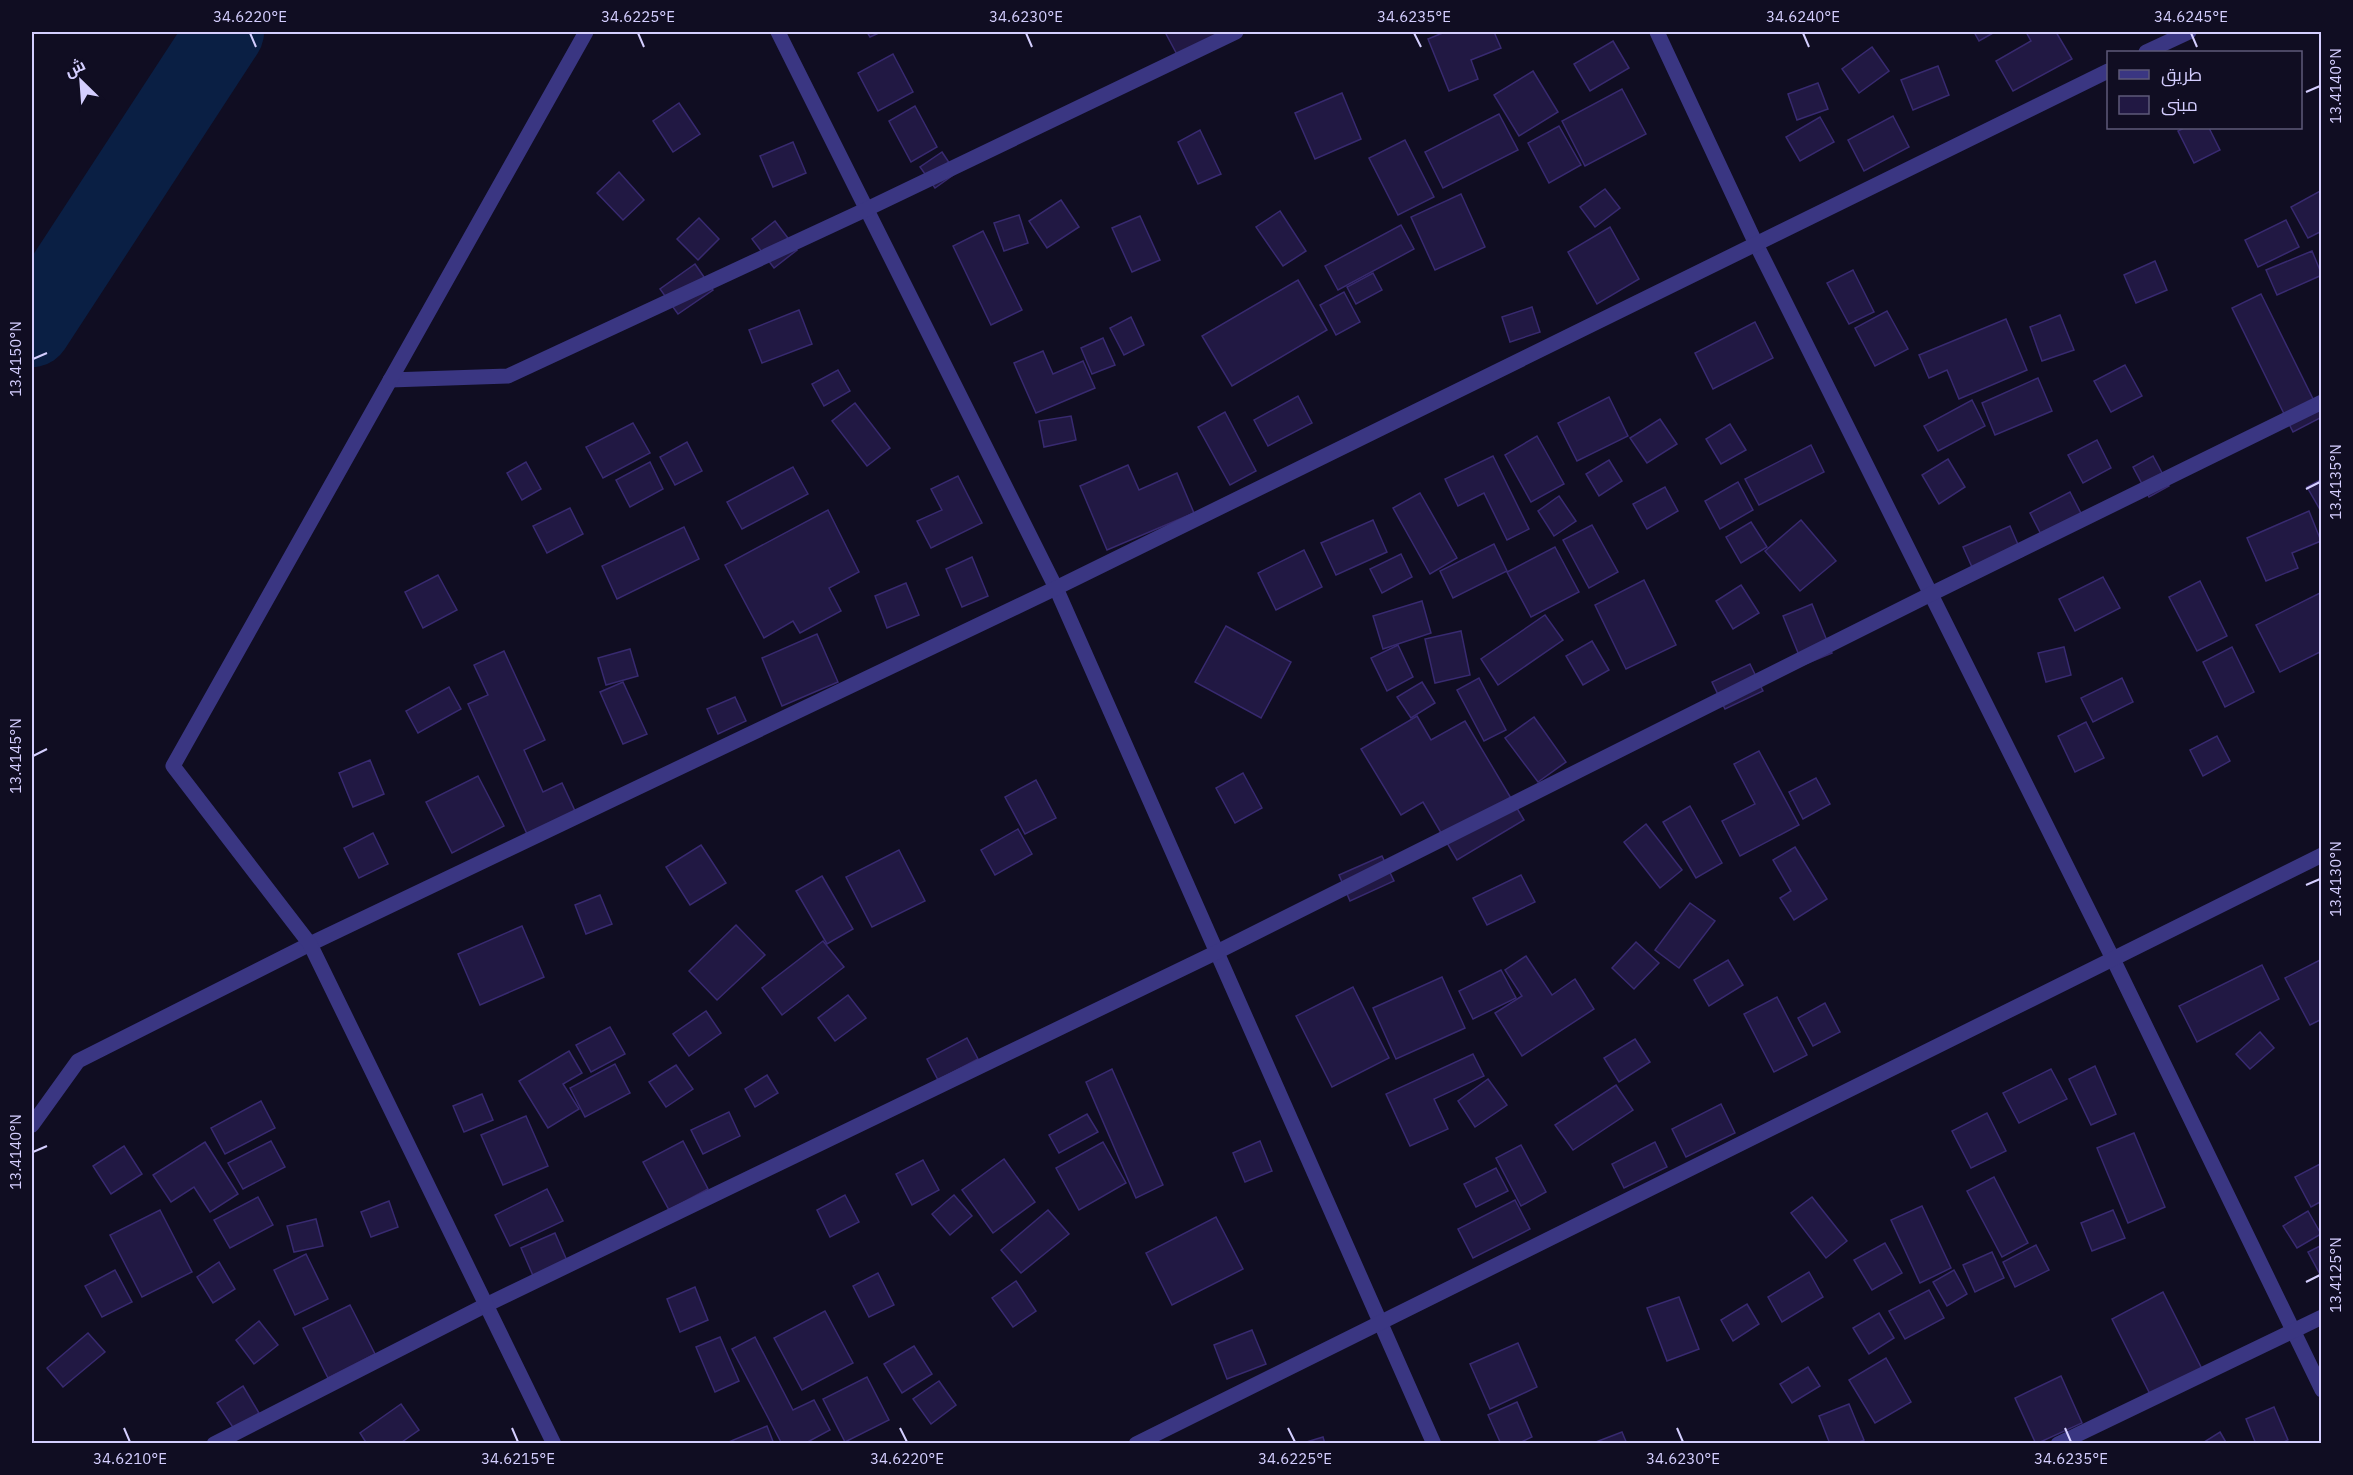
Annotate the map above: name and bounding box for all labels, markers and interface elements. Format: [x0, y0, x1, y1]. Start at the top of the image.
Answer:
text: 34.6220°E [213, 7, 287, 26]
text: 34.6225°E [601, 7, 675, 26]
text: 34.6230°E [989, 7, 1063, 26]
text: 34.6235°E [1377, 7, 1451, 26]
text: 34.6240°E [1766, 7, 1840, 26]
text: 34.6245°E [2154, 7, 2228, 26]
text: 13.4140°N [2326, 48, 2345, 124]
north arrow [51, 51, 111, 111]
legend [2107, 51, 2302, 129]
text: ش [61, 54, 88, 81]
text: طريق [2161, 63, 2202, 87]
text: مبنى [2161, 93, 2198, 116]
text: 13.4150°N [6, 321, 25, 397]
text: 13.4135°N [2326, 444, 2345, 520]
text: 13.4145°N [6, 718, 25, 794]
text: 13.4130°N [2326, 841, 2345, 917]
text: 13.4140°N [6, 1114, 25, 1190]
text: 13.4125°N [2326, 1237, 2345, 1313]
text: 34.6210°E [93, 1449, 167, 1468]
text: 34.6215°E [481, 1449, 555, 1468]
text: 34.6220°E [870, 1449, 944, 1468]
text: 34.6225°E [1258, 1449, 1332, 1468]
text: 34.6230°E [1646, 1449, 1720, 1468]
text: 34.6235°E [2034, 1449, 2108, 1468]

